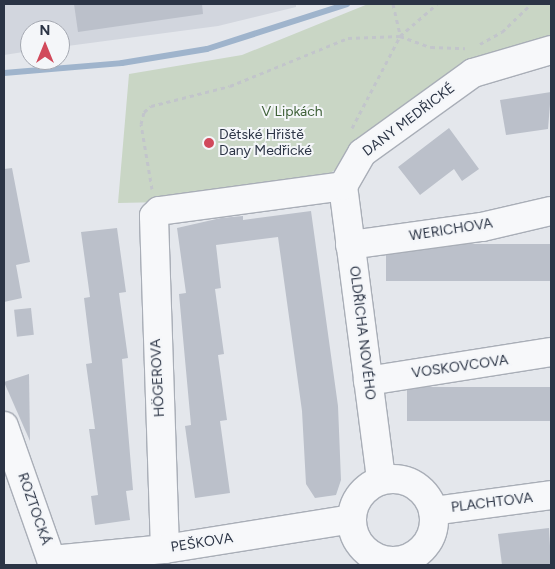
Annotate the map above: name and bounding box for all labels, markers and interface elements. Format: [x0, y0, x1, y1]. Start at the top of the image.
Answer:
north arrow [20, 20, 70, 70]
text: N [40, 22, 50, 39]
street label: DANY MEDŘICKÉ [360, 80, 458, 160]
park label: V Lipkách [261, 104, 323, 120]
place label: Dětské Hřiště Dany Medřické [219, 127, 312, 160]
marker: Dětské Hřiště Dany Medřické [203, 137, 215, 149]
street label: WERICHOVA [408, 215, 494, 245]
street label: OLDŘICHA NOVÉHO [345, 265, 379, 401]
street label: HÖGEROVA [148, 338, 168, 418]
street label: VOSKOVCOVA [411, 352, 509, 382]
street label: ROZTOCKÁ [14, 471, 54, 547]
street label: PLACHTOVA [450, 490, 534, 516]
street label: PEŠKOVA [170, 530, 234, 556]

